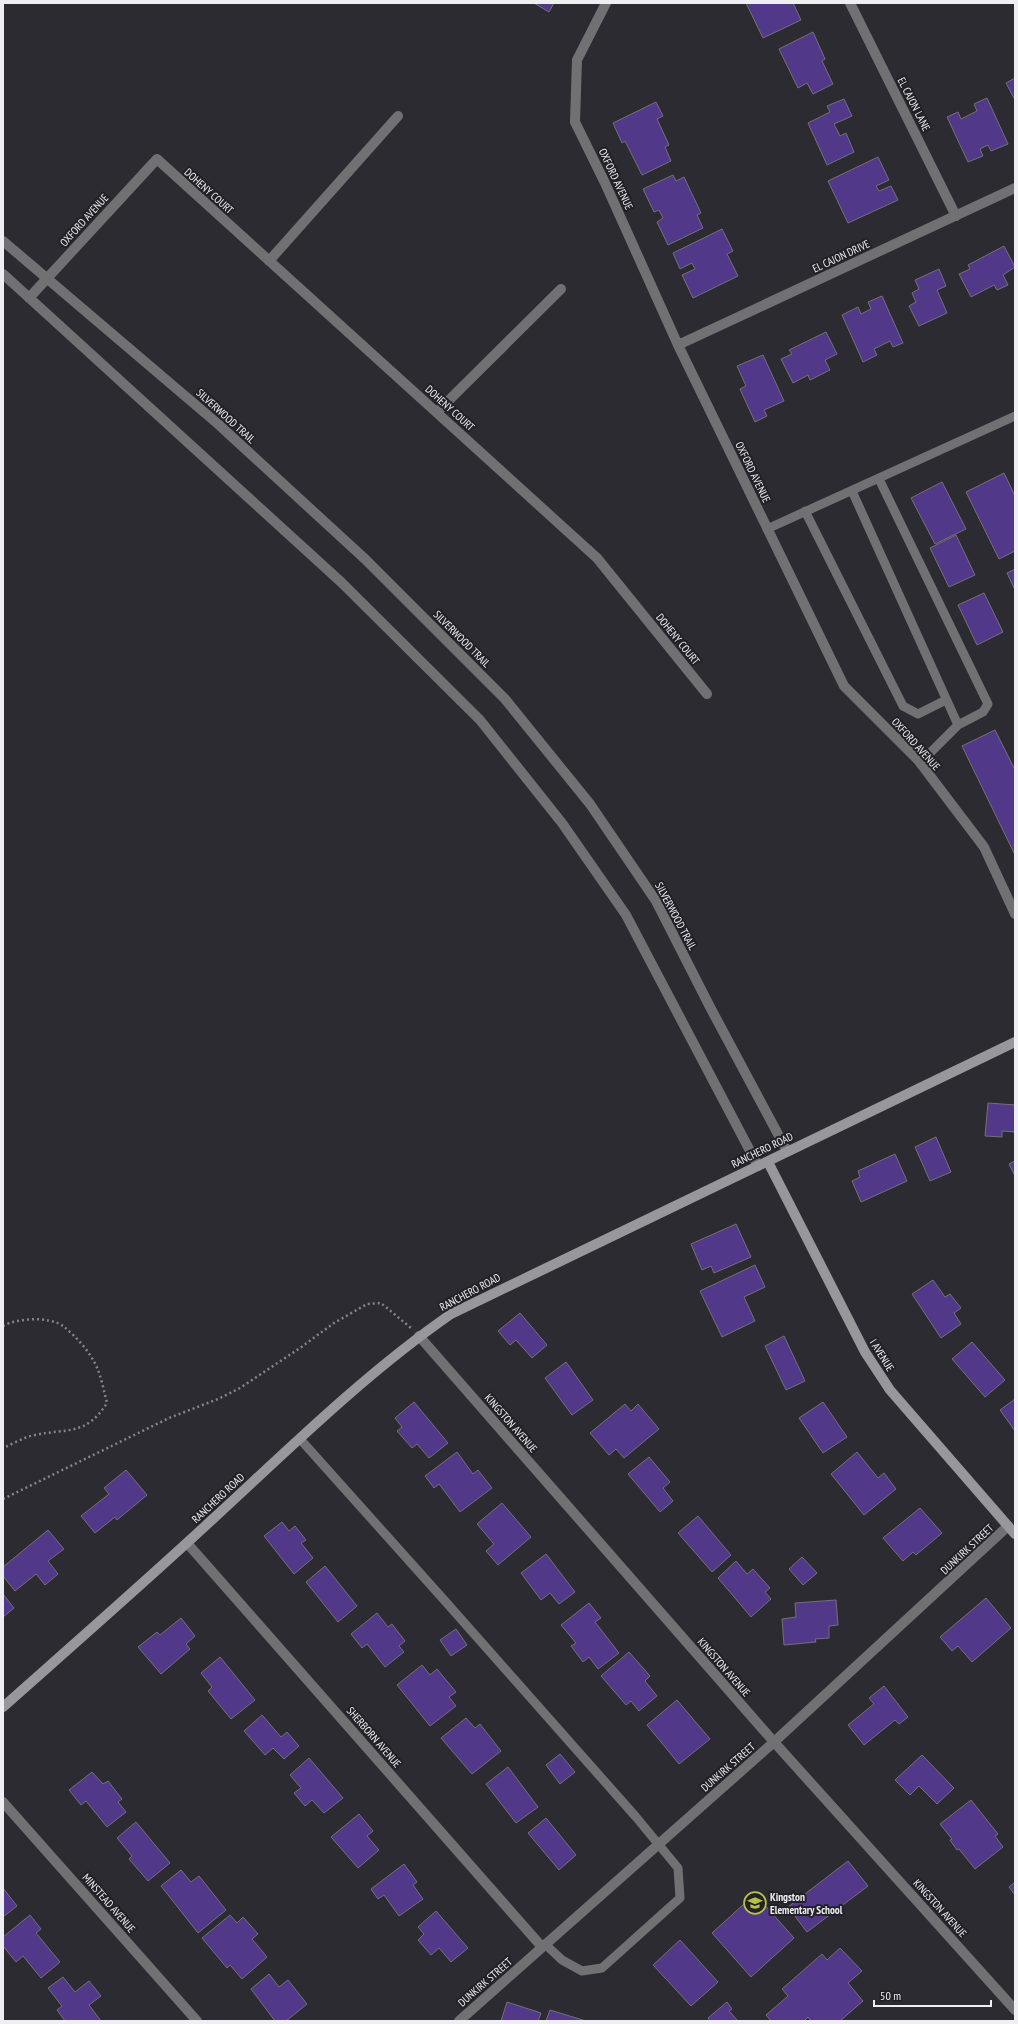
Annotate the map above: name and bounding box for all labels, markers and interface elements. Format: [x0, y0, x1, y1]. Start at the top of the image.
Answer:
street label: EL CAJON LANE [894, 75, 934, 134]
street label: OXFORD AVENUE [596, 146, 636, 212]
street label: DOHENY COURT [181, 165, 237, 217]
street label: OXFORD AVENUE [57, 191, 111, 249]
street label: EL CAJON DRIVE [810, 237, 872, 275]
street label: DOHENY COURT [422, 382, 478, 434]
street label: SILVERWOOD TRAIL [193, 386, 259, 447]
street label: OXFORD AVENUE [732, 439, 774, 505]
street label: SILVERWOOD TRAIL [431, 608, 494, 671]
street label: DOHENY COURT [653, 611, 703, 667]
street label: OXFORD AVENUE [889, 715, 943, 773]
street label: SILVERWOOD TRAIL [652, 880, 700, 953]
street label: RANCHERO ROAD [729, 1129, 795, 1171]
street label: RANCHERO ROAD [437, 1270, 503, 1314]
street label: I AVENUE [867, 1336, 898, 1374]
street label: KINGSTON AVENUE [482, 1391, 541, 1456]
street label: RANCHERO ROAD [189, 1470, 247, 1526]
street label: DUNKIRK STREET [938, 1521, 996, 1577]
street label: KINGSTON AVENUE [695, 1635, 754, 1700]
street label: SHERBORN AVENUE [344, 1704, 404, 1770]
street label: DUNKIRK STREET [698, 1740, 758, 1794]
street label: MINSTEAD AVENUE [80, 1871, 139, 1936]
street label: KINGSTON AVENUE [910, 1876, 970, 1940]
school or university icon: Kingston Elementary School [742, 1890, 768, 1916]
place label: Kingston Elementary School [770, 1890, 843, 1917]
street label: DUNKIRK STREET [455, 1955, 515, 2009]
scale bar [874, 1982, 991, 2008]
text: 50 m [880, 1988, 901, 2003]

